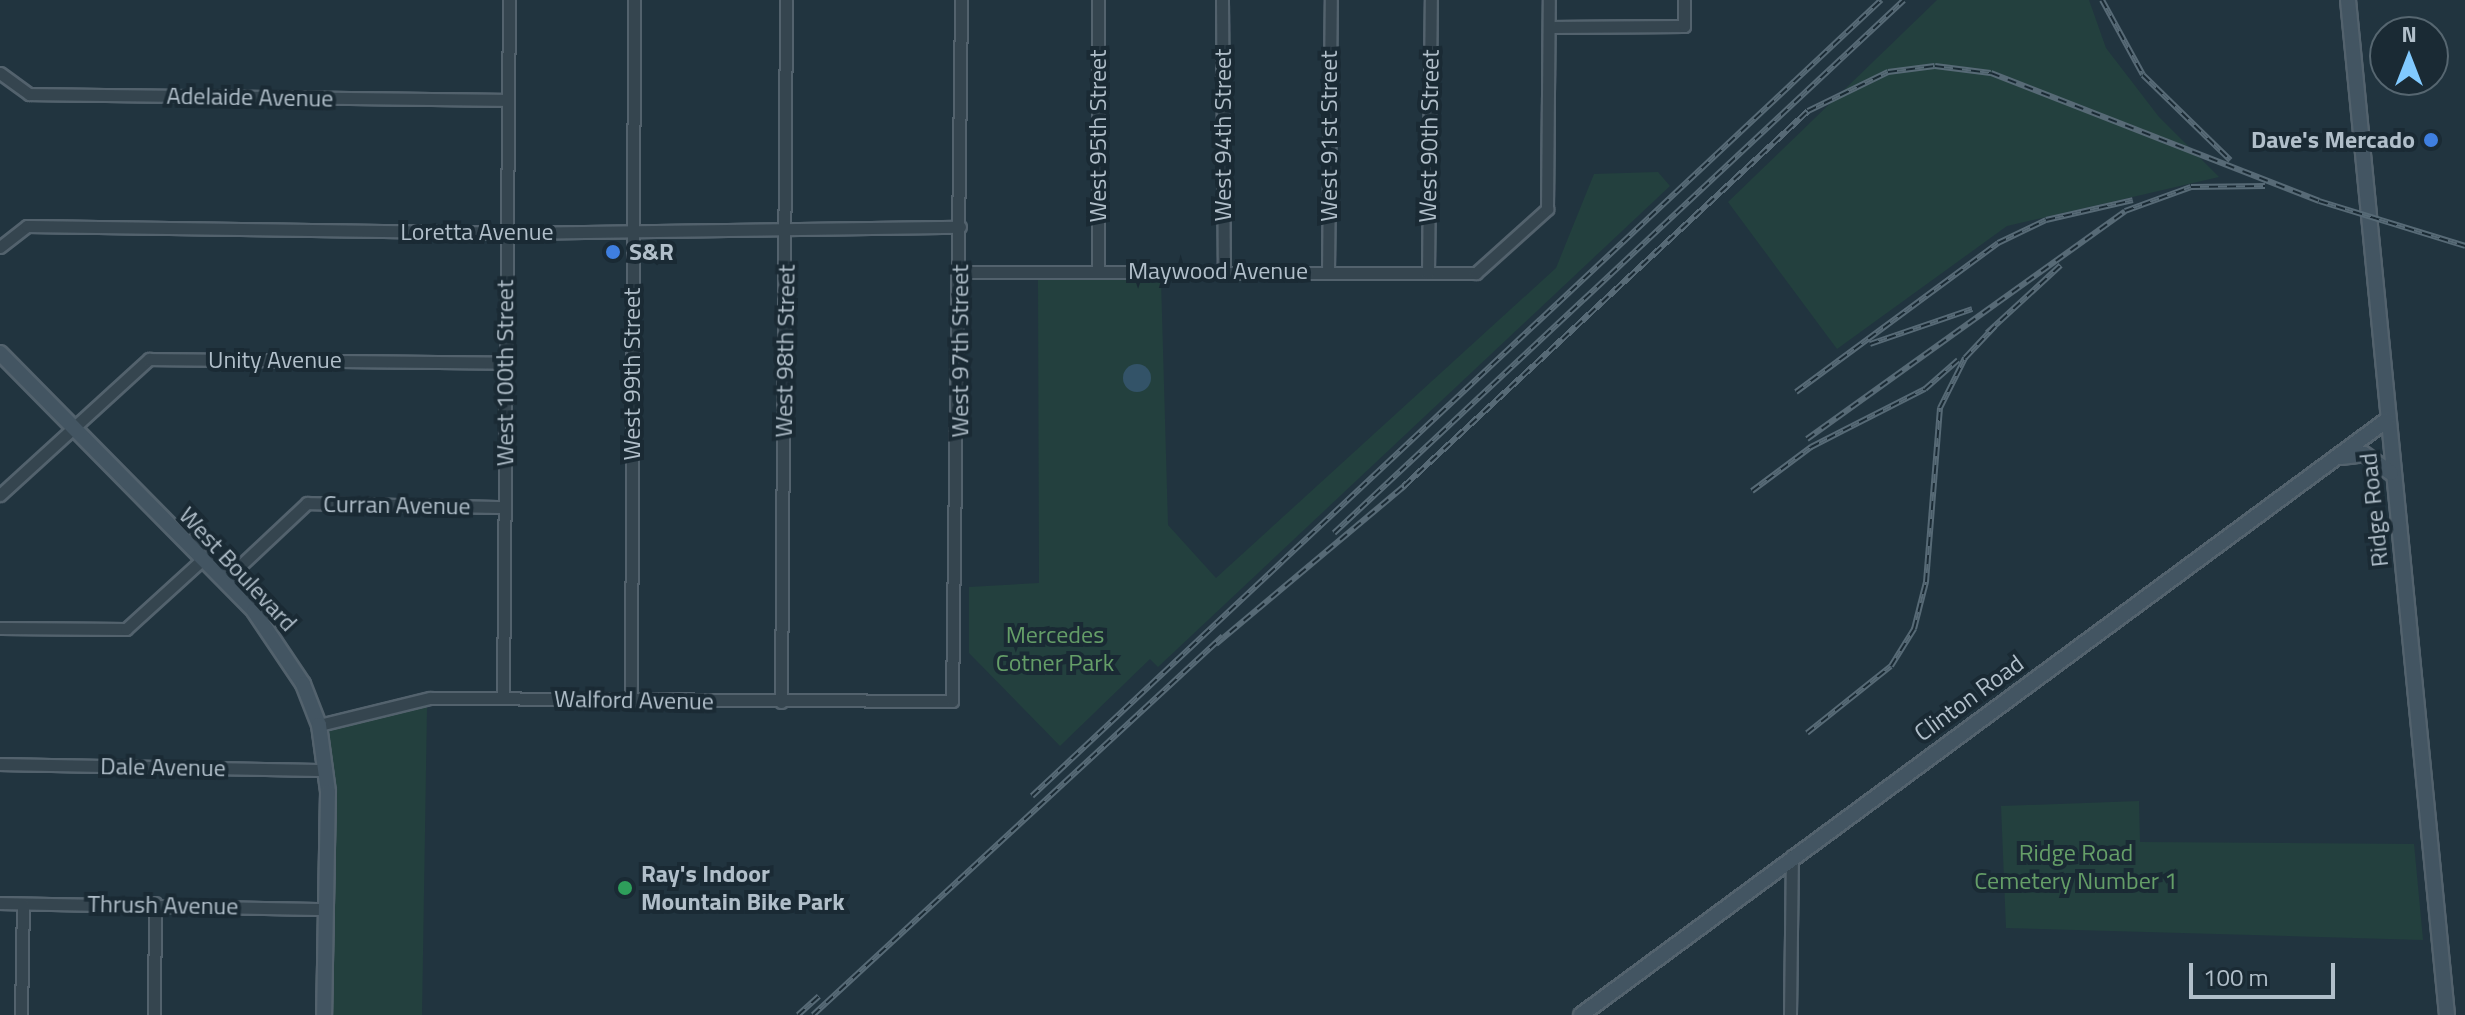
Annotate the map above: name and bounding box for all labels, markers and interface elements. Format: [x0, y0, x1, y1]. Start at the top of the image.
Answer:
north arrow [2369, 16, 2449, 96]
text: N [2401, 17, 2417, 51]
street label: West 94th Street [1209, 48, 1237, 222]
street label: West 95th Street [1084, 49, 1112, 223]
street label: West 90th Street [1413, 49, 1445, 223]
street label: West 91st Street [1315, 50, 1343, 222]
street label: Adelaide Avenue [166, 81, 334, 113]
place label: Dave's Mercado [2251, 126, 2415, 154]
marker: Dave's Mercado [2422, 131, 2440, 149]
street label: Loretta Avenue [400, 218, 554, 246]
place label: S&R [629, 238, 674, 266]
marker: S&R [604, 243, 622, 261]
street label: Maywood Avenue [1128, 257, 1308, 285]
street label: West 98th Street [769, 264, 801, 438]
street label: West 97th Street [946, 264, 974, 438]
street label: West 100th Street [491, 280, 519, 466]
street label: West 99th Street [618, 287, 646, 461]
street label: Unity Avenue [208, 346, 342, 374]
street label: Ridge Road [2354, 452, 2394, 568]
street label: Curran Avenue [323, 489, 471, 521]
street label: West Boulevard [173, 501, 303, 637]
park label: Mercedes Cotner Park [996, 621, 1114, 677]
street label: Clinton Road [1909, 649, 2029, 747]
street label: Walford Avenue [554, 684, 714, 716]
street label: Dale Avenue [100, 752, 226, 782]
park label: Ridge Road Cemetery Number 1 [1974, 839, 2178, 895]
place label: Ray's Indoor Mountain Bike Park [641, 860, 845, 916]
marker: Ray's Indoor Mountain Bike Park [616, 879, 634, 897]
street label: Thrush Avenue [87, 889, 239, 921]
scale bar [2193, 947, 2339, 997]
text: 100 m [2203, 959, 2269, 995]

